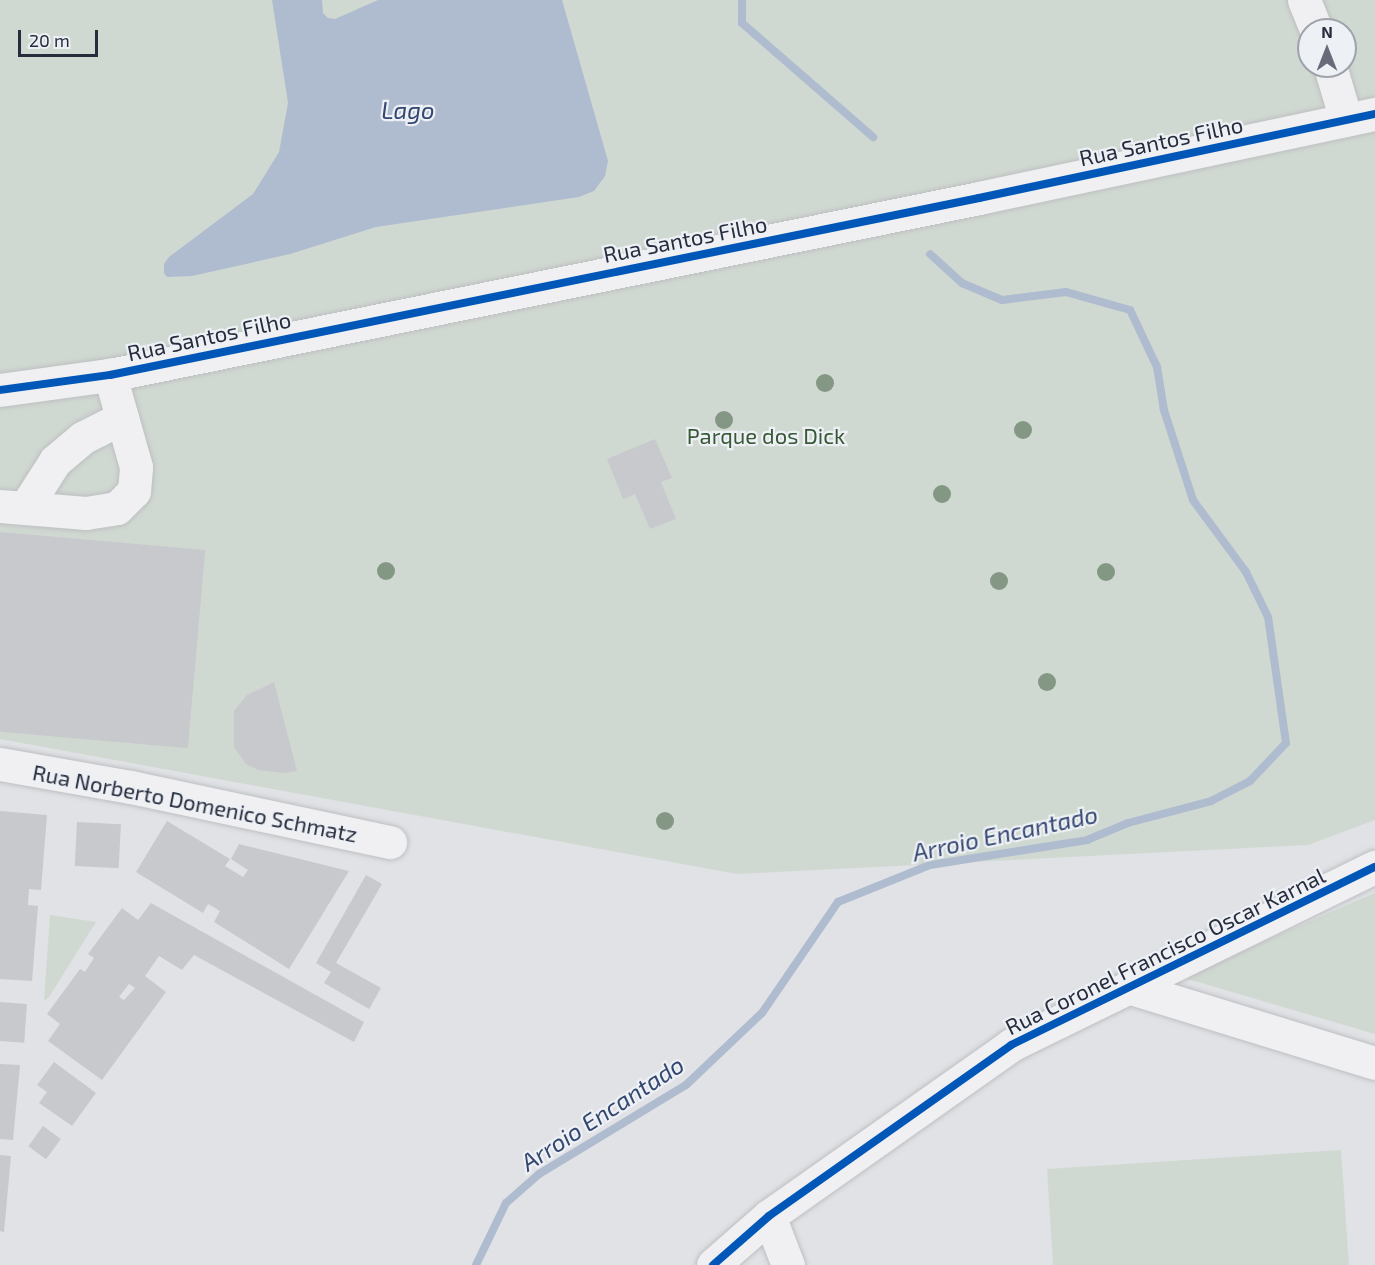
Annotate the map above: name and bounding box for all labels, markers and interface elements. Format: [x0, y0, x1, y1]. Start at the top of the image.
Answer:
scale bar [21, 18, 100, 56]
north arrow [1297, 18, 1357, 78]
text: N [1321, 22, 1333, 41]
text: 20 m [29, 29, 70, 51]
water label: Lago [381, 96, 435, 124]
street label: Rua Santos Filho [1077, 111, 1245, 171]
street label: Rua Santos Filho [601, 210, 769, 268]
street label: Rua Santos Filho [125, 306, 293, 366]
park label: Parque dos Dick [687, 423, 845, 449]
street label: Rua Norberto Domenico Schmatz [30, 759, 360, 847]
water label: Arroio Encantado [910, 799, 1100, 867]
street label: Rua Coronel Francisco Oscar Karnal [1000, 862, 1330, 1040]
water label: Arroio Encantado [515, 1050, 689, 1176]

